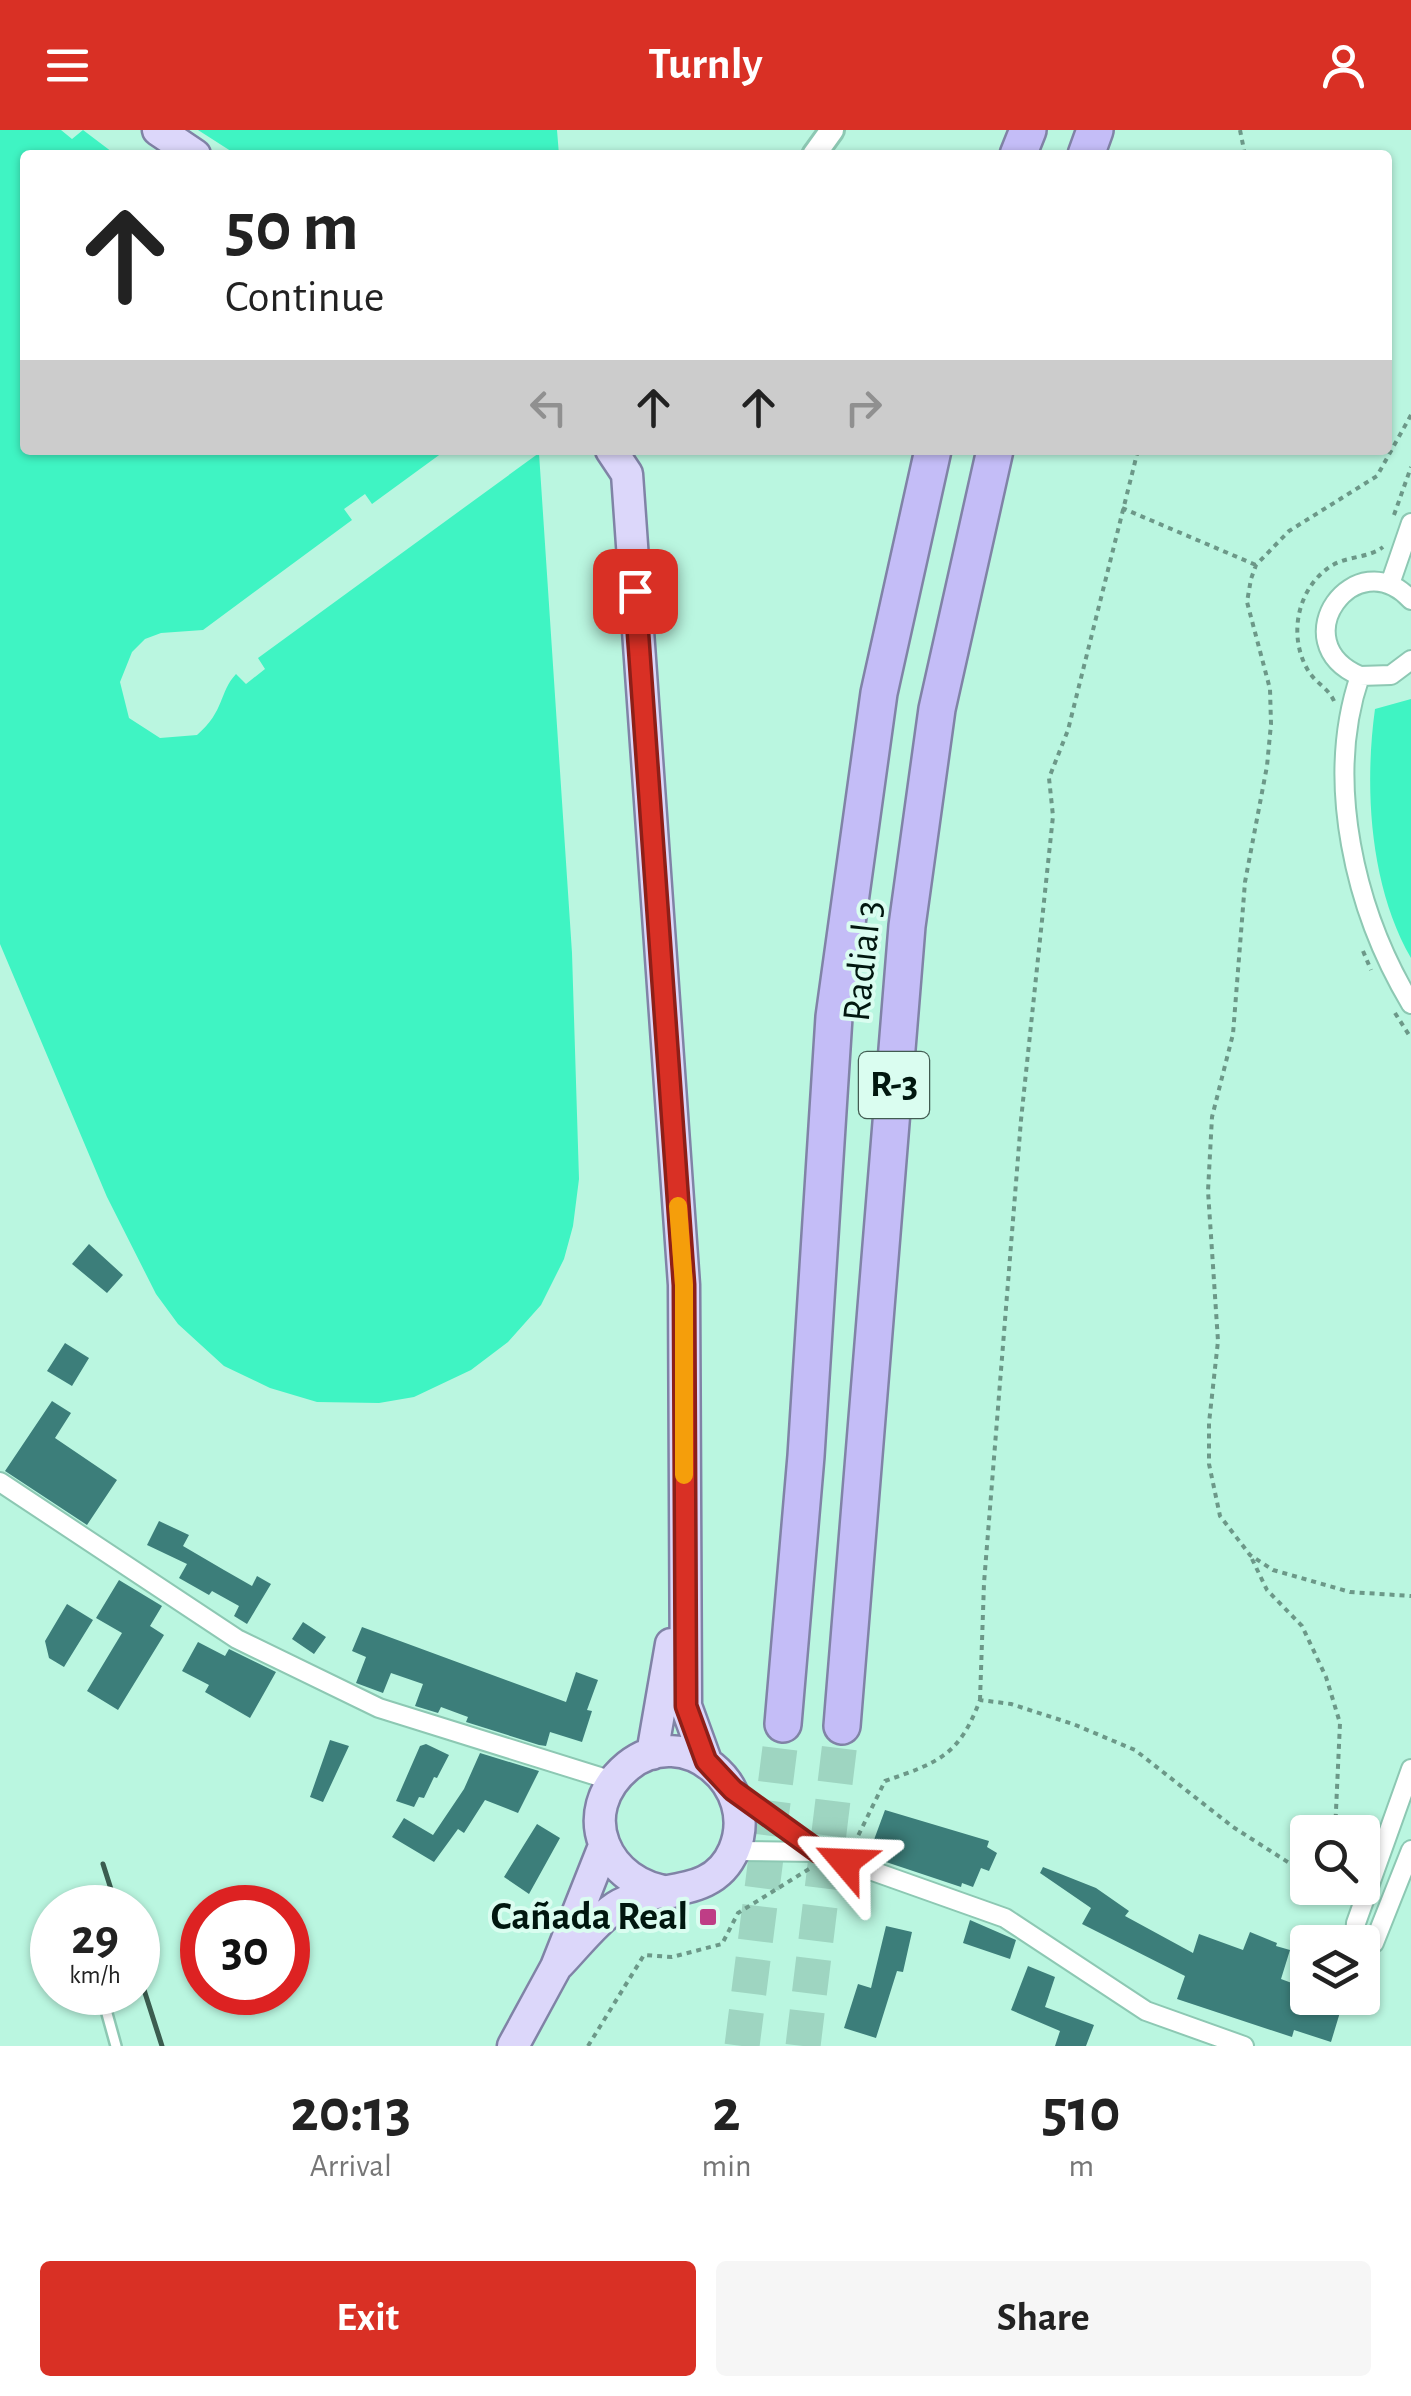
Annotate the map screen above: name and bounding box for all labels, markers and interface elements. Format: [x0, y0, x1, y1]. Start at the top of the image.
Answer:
icon: menu [40, 38, 95, 93]
icon: person [1316, 38, 1371, 93]
text: Turnly [648, 42, 763, 87]
icon: ahead [60, 190, 190, 320]
text: 50 m [225, 193, 359, 263]
text: Continue [225, 275, 384, 320]
icon: left [521, 380, 576, 435]
icon: ahead [626, 380, 681, 435]
icon: ahead [731, 380, 786, 435]
icon: right [836, 380, 891, 435]
pin [593, 549, 678, 634]
icon: arrive [608, 564, 663, 619]
street label: Radial 3 [837, 898, 889, 1024]
road number: R-3 [859, 1052, 929, 1118]
position arrow [793, 1810, 897, 1914]
map controls [1290, 1815, 1380, 2015]
button: search [1290, 1815, 1380, 1905]
speed limit sign: 30 [180, 1885, 310, 2015]
place label: Cañada Real [491, 1897, 688, 1937]
marker: Cañada Real [697, 1906, 719, 1928]
text: 29 [71, 1913, 119, 1963]
button: layers [1290, 1925, 1380, 2015]
text: km/h [69, 1963, 121, 1988]
text: 20:13 [290, 2082, 411, 2142]
text: 2 [712, 2082, 741, 2142]
text: 510 [1042, 2082, 1121, 2142]
text: Arrival [310, 2150, 392, 2182]
text: min [702, 2150, 751, 2182]
text: m [1068, 2150, 1094, 2182]
button: Exit [40, 2261, 696, 2376]
button: Share [716, 2261, 1371, 2376]

